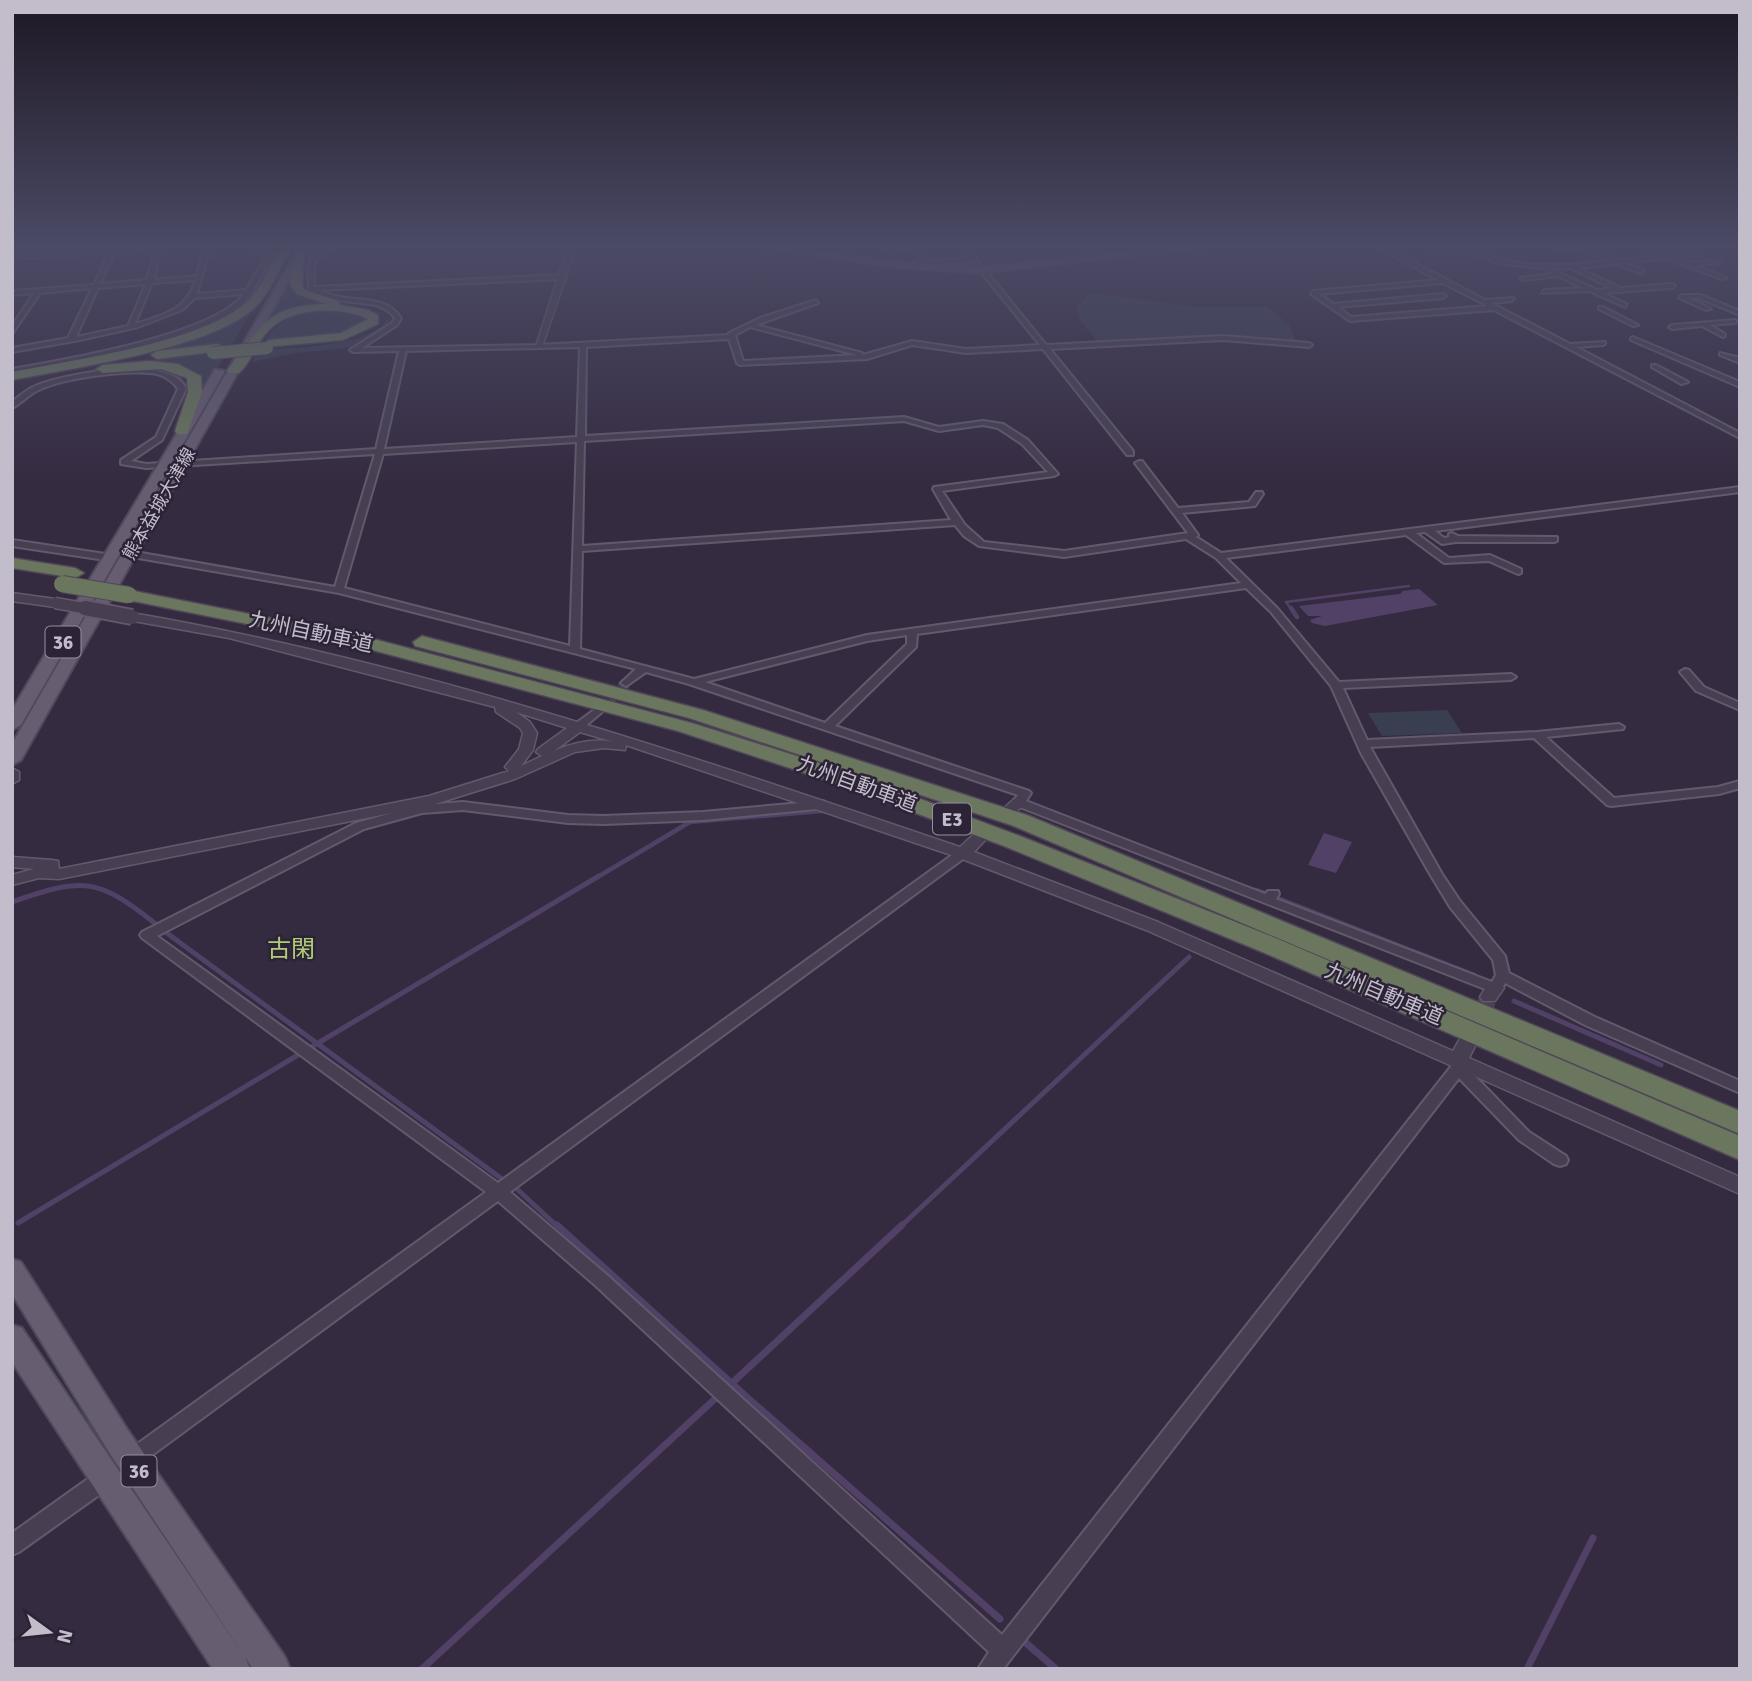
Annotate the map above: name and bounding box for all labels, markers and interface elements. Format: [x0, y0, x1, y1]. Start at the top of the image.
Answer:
street label: 熊本益城大津線 [118, 444, 200, 564]
street label: 九州自動車道 [247, 606, 375, 658]
road number: 36 [46, 626, 80, 657]
street label: 九州自動車道 [793, 750, 921, 818]
road number: E3 [933, 804, 971, 834]
district label: 古閑 [267, 934, 315, 964]
street label: 九州自動車道 [1321, 957, 1447, 1031]
road number: 36 [122, 1456, 156, 1486]
north arrow [14, 1597, 84, 1667]
text: N [51, 1627, 78, 1646]

